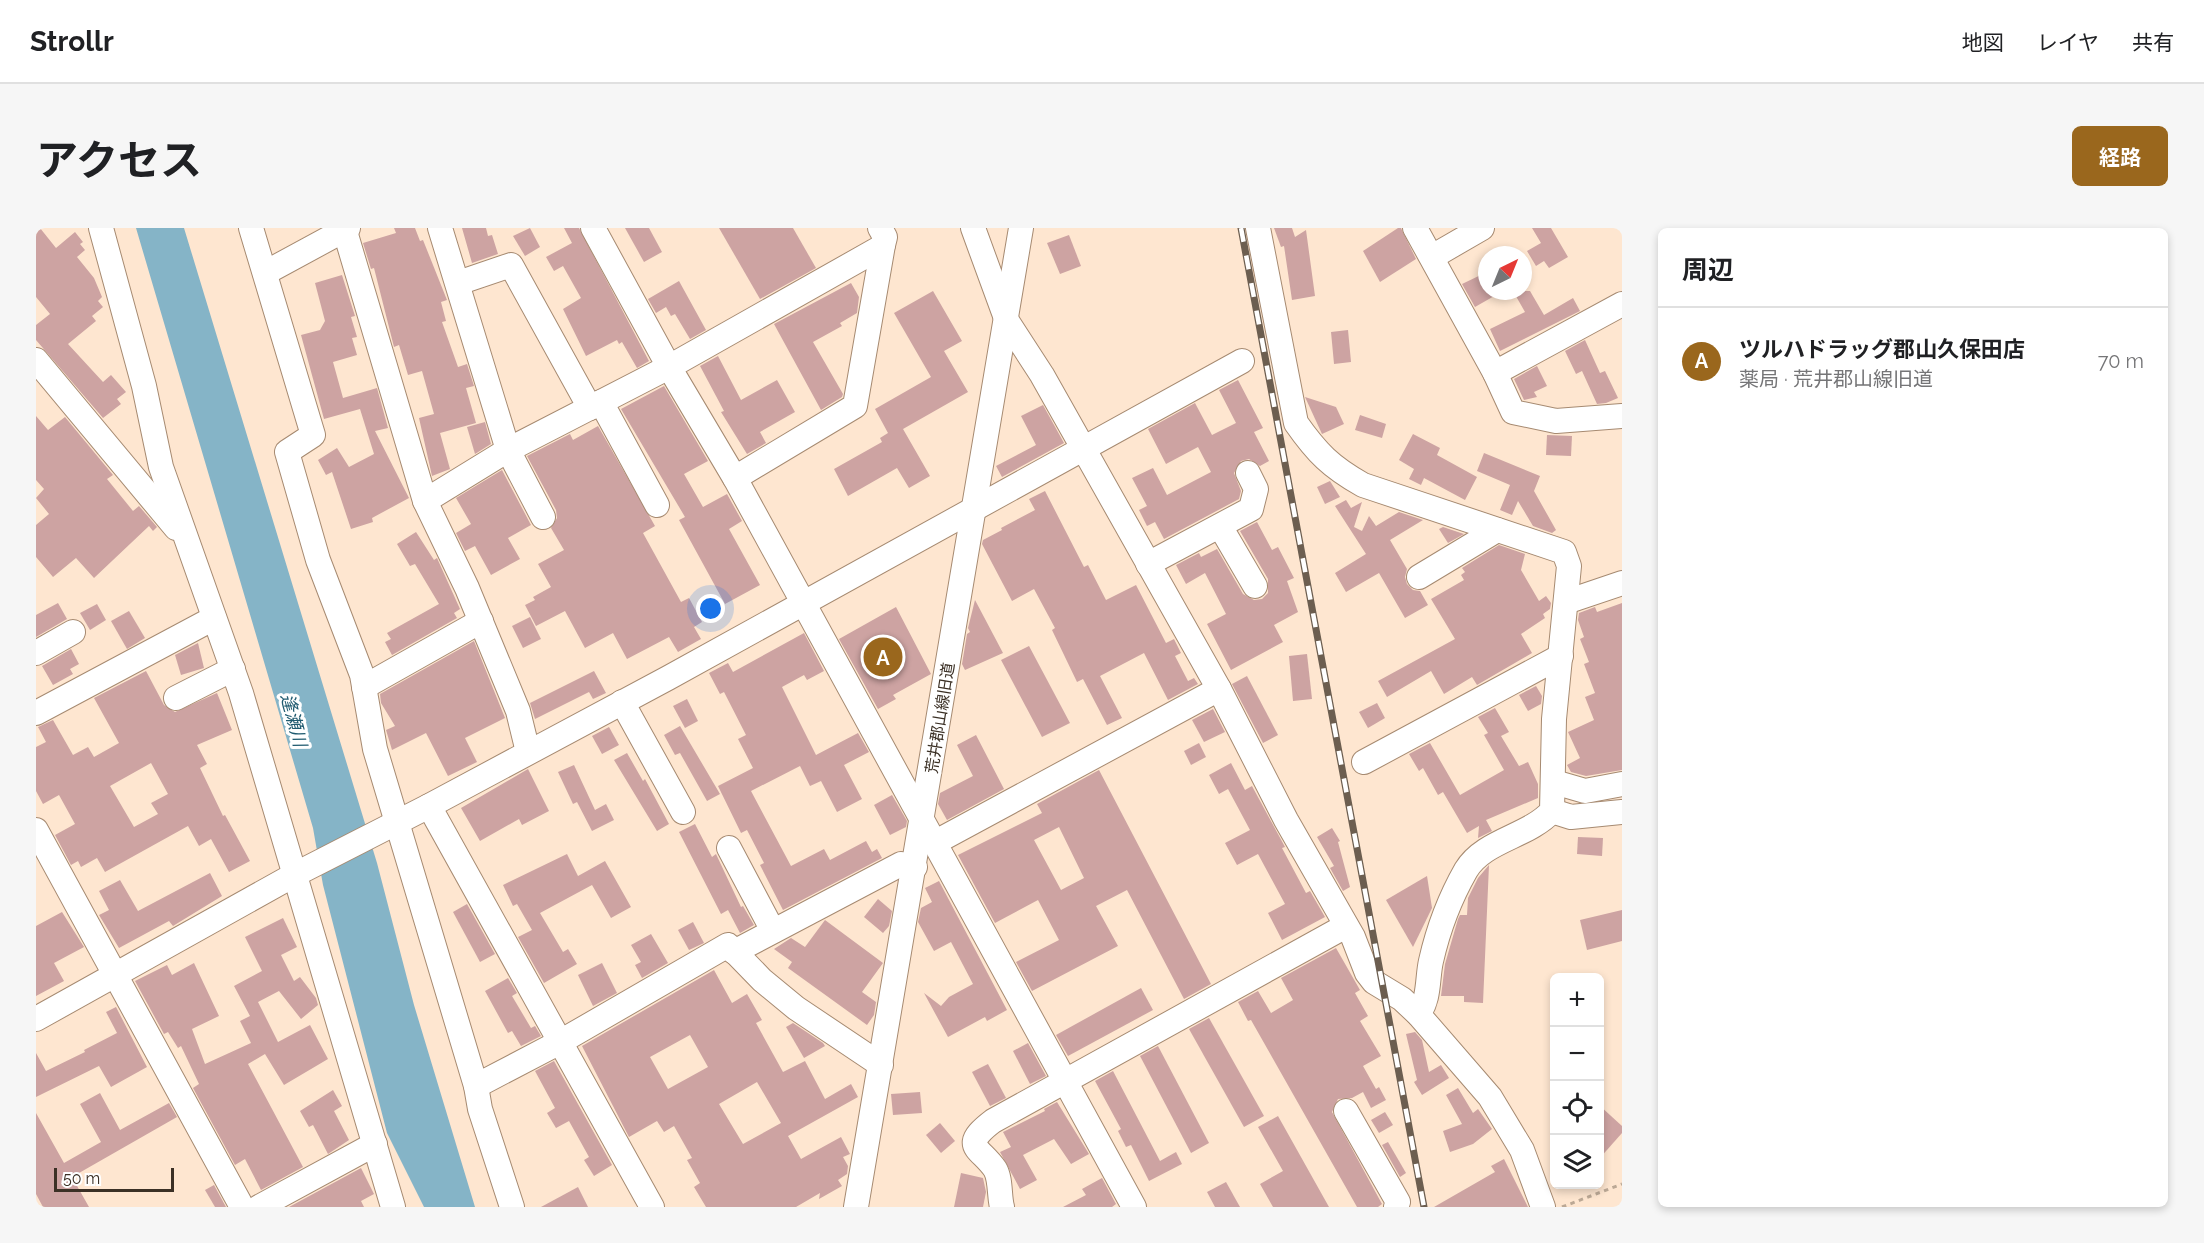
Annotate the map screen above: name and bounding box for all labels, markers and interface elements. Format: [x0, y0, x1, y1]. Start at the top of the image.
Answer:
text: Strollr [30, 25, 114, 58]
text: 地図 [1962, 30, 2004, 55]
text: レイヤ [2037, 30, 2099, 55]
text: 共有 [2132, 30, 2174, 55]
button: 経路 [2072, 126, 2168, 186]
text: アクセス [36, 136, 202, 185]
north arrow [1478, 246, 1532, 300]
text: 周辺 [1682, 255, 1734, 285]
text: ツルハドラッグ郡山久保田店 [1739, 336, 2025, 362]
text: A [1695, 349, 1708, 373]
text: 70 m [2098, 349, 2144, 373]
text: 薬局 · 荒井郡山線旧道 [1739, 367, 1933, 391]
your location [696, 594, 725, 623]
pin: A [864, 634, 902, 680]
street label: 荒井郡山線旧道 [922, 661, 958, 775]
water label: 逢瀬川 [277, 691, 312, 751]
map controls [1550, 973, 1604, 1189]
button: + [1550, 973, 1604, 1027]
button: − [1550, 1027, 1604, 1081]
button: locate [1550, 1081, 1604, 1135]
button: layers [1550, 1135, 1604, 1189]
scale bar [54, 1165, 174, 1192]
text: 50 m [63, 1169, 100, 1188]

